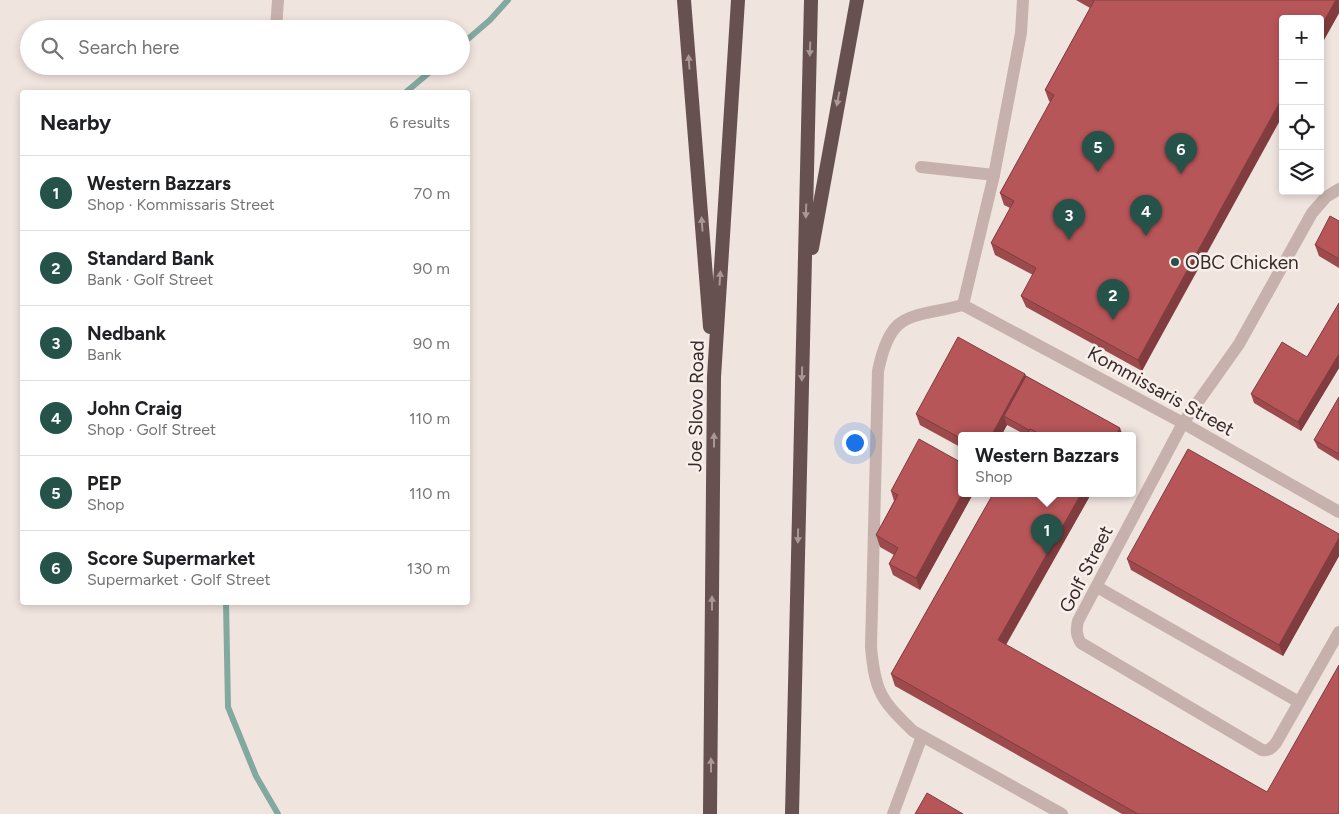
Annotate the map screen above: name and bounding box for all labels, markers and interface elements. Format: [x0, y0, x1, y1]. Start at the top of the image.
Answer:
map controls [1279, 15, 1324, 195]
button: + [1279, 15, 1324, 60]
search box [20, 20, 470, 75]
icon: search [38, 34, 66, 62]
text: Search here [78, 36, 180, 59]
one-way arrow [806, 41, 814, 57]
one-way arrow [685, 54, 693, 70]
button: − [1279, 60, 1324, 105]
one-way arrow [834, 92, 842, 107]
button: locate [1279, 105, 1324, 150]
text: Nearby [40, 110, 111, 135]
text: 6 results [389, 113, 450, 132]
pin: 5 [1082, 131, 1114, 172]
pin: 6 [1165, 133, 1197, 174]
button: layers [1279, 150, 1324, 195]
text: Western Bazzars [87, 172, 231, 195]
text: 1 [53, 184, 59, 203]
text: 70 m [414, 184, 450, 203]
text: Shop · Kommissaris Street [87, 195, 275, 214]
pin: 4 [1130, 195, 1162, 236]
pin: 3 [1053, 199, 1085, 240]
one-way arrow [801, 203, 809, 219]
one-way arrow [698, 216, 706, 232]
text: Standard Bank [87, 247, 214, 270]
place label: OBC Chicken [1185, 251, 1299, 274]
marker: OBC Chicken [1169, 256, 1181, 268]
text: 2 [51, 259, 61, 278]
text: 90 m [413, 259, 450, 278]
text: Bank · Golf Street [87, 270, 213, 289]
one-way arrow [717, 270, 725, 286]
pin: 2 [1097, 279, 1129, 320]
text: Nedbank [87, 322, 166, 345]
text: 3 [52, 334, 60, 353]
text: 90 m [413, 334, 450, 353]
street label: Joe Slovo Road [683, 340, 709, 472]
street label: Kommissaris Street [1084, 341, 1238, 441]
text: Bank [87, 345, 122, 364]
one-way arrow [797, 366, 805, 382]
text: John Craig [87, 397, 182, 420]
text: 4 [51, 409, 61, 428]
text: 110 m [409, 409, 450, 428]
text: Shop · Golf Street [87, 420, 216, 439]
your location [842, 430, 868, 456]
one-way arrow [710, 432, 718, 448]
popup [958, 432, 1136, 497]
text: Western Bazzars [975, 444, 1119, 467]
text: Shop [975, 467, 1013, 486]
text: PEP [87, 472, 121, 495]
text: 5 [51, 484, 61, 503]
text: 110 m [409, 484, 450, 503]
text: Shop [87, 495, 125, 514]
pin: 1 [1031, 514, 1063, 555]
street label: Golf Street [1054, 522, 1118, 616]
one-way arrow [794, 528, 802, 544]
text: Score Supermarket [87, 547, 255, 570]
text: 6 [51, 559, 61, 578]
text: 130 m [407, 559, 450, 578]
text: Supermarket · Golf Street [87, 570, 271, 589]
one-way arrow [708, 595, 716, 611]
one-way arrow [707, 757, 715, 773]

